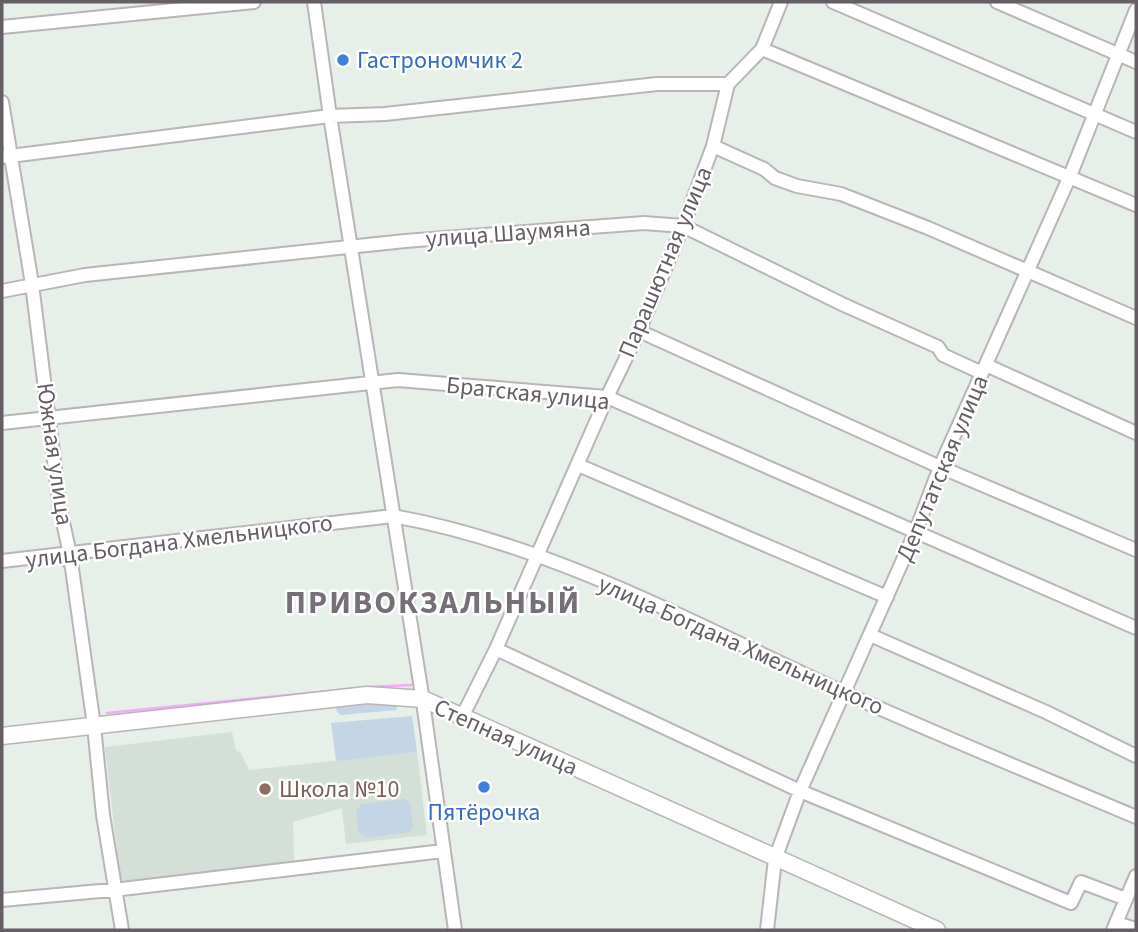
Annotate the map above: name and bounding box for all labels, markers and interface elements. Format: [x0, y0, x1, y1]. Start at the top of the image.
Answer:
place label: Гастрономчик 2 [357, 43, 523, 78]
marker: Гастрономчик 2 [335, 52, 351, 68]
street label: Парашютная улица [609, 161, 722, 363]
street label: улица Шаумяна [424, 210, 592, 257]
street label: Братская улица [444, 368, 611, 419]
street label: Депутатская улица [887, 369, 998, 567]
street label: Южная улица [27, 380, 82, 528]
street label: улица Богдана Хмельницкого [23, 505, 335, 578]
street label: улица Богдана Хмельницкого [592, 567, 889, 724]
district label: ПРИВОКЗАЛЬНЫЙ [285, 580, 581, 626]
street label: Степная улица [428, 690, 584, 785]
place label: Школа №10 [279, 772, 399, 807]
marker: Пятёрочка [476, 779, 492, 795]
marker: Школа №10 [257, 781, 273, 797]
place label: Пятёрочка [428, 795, 540, 830]

